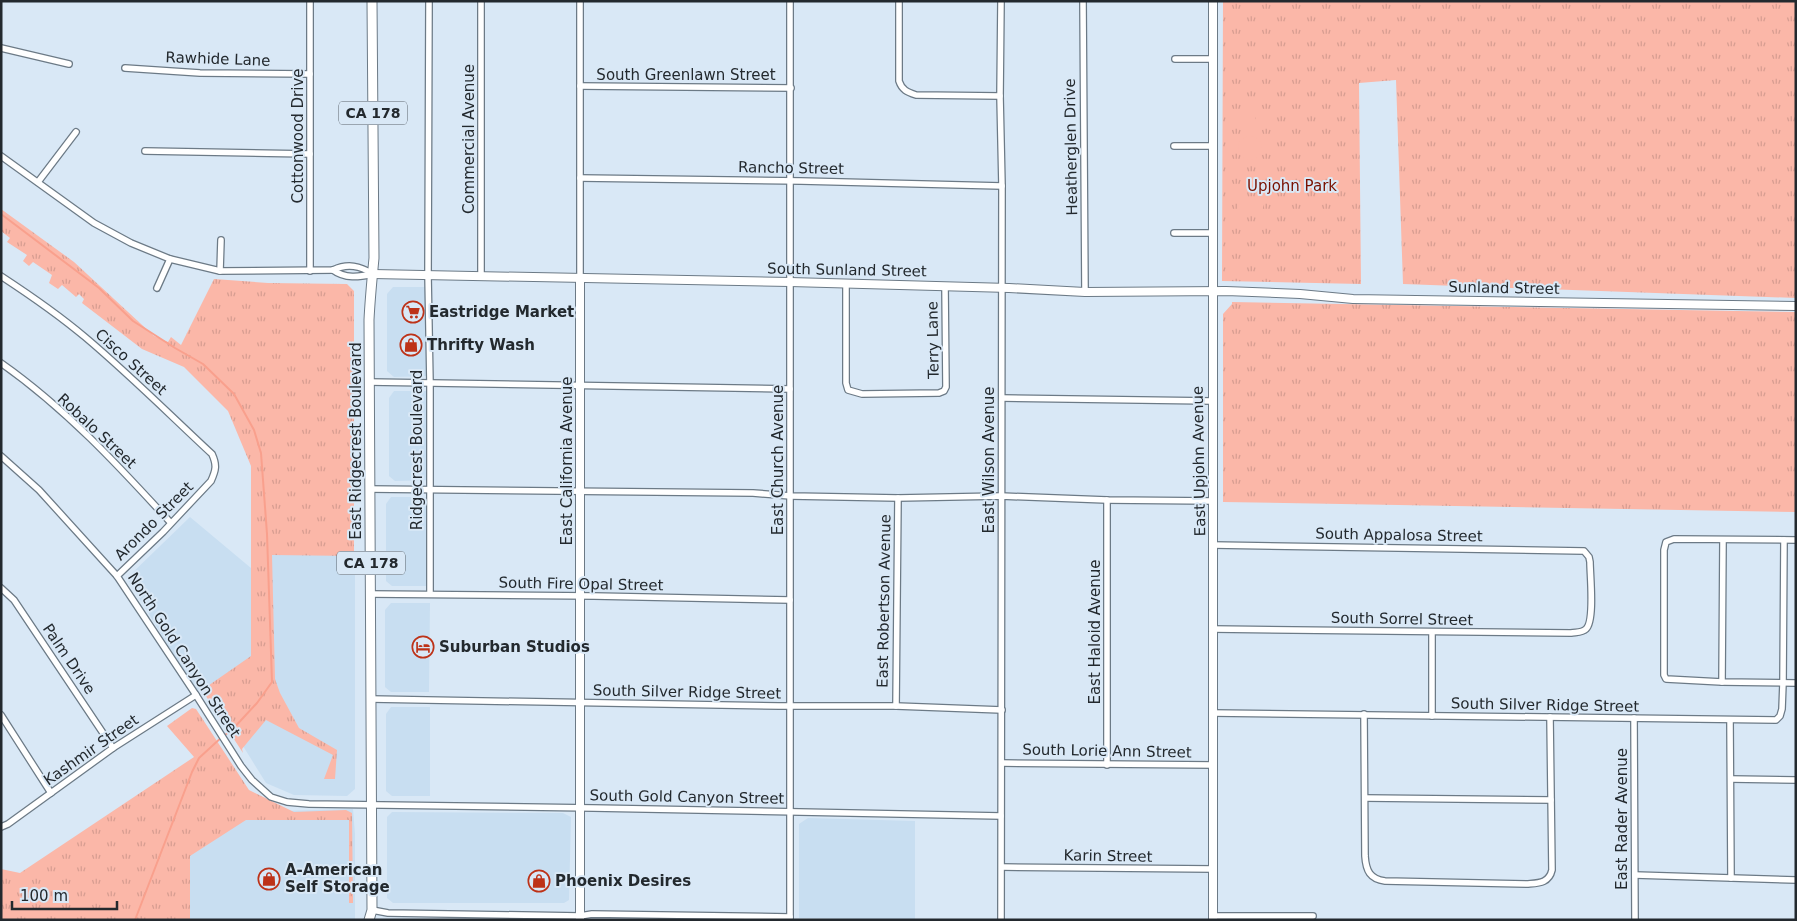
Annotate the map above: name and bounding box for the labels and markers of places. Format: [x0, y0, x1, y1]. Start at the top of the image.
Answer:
supermarket icon: Eastridge Market [401, 300, 425, 324]
place label: Eastridge Market [429, 303, 574, 321]
shop icon: Thrifty Wash [399, 333, 423, 357]
place label: Thrifty Wash [427, 336, 535, 354]
hotel icon: Suburban Studios [411, 635, 435, 659]
place label: Suburban Studios [439, 638, 590, 656]
place label: A-American Self Storage [285, 861, 390, 896]
shop icon: A-American Self Storage [257, 867, 281, 891]
shop icon: Phoenix Desires [527, 869, 551, 893]
place label: Phoenix Desires [555, 872, 691, 890]

